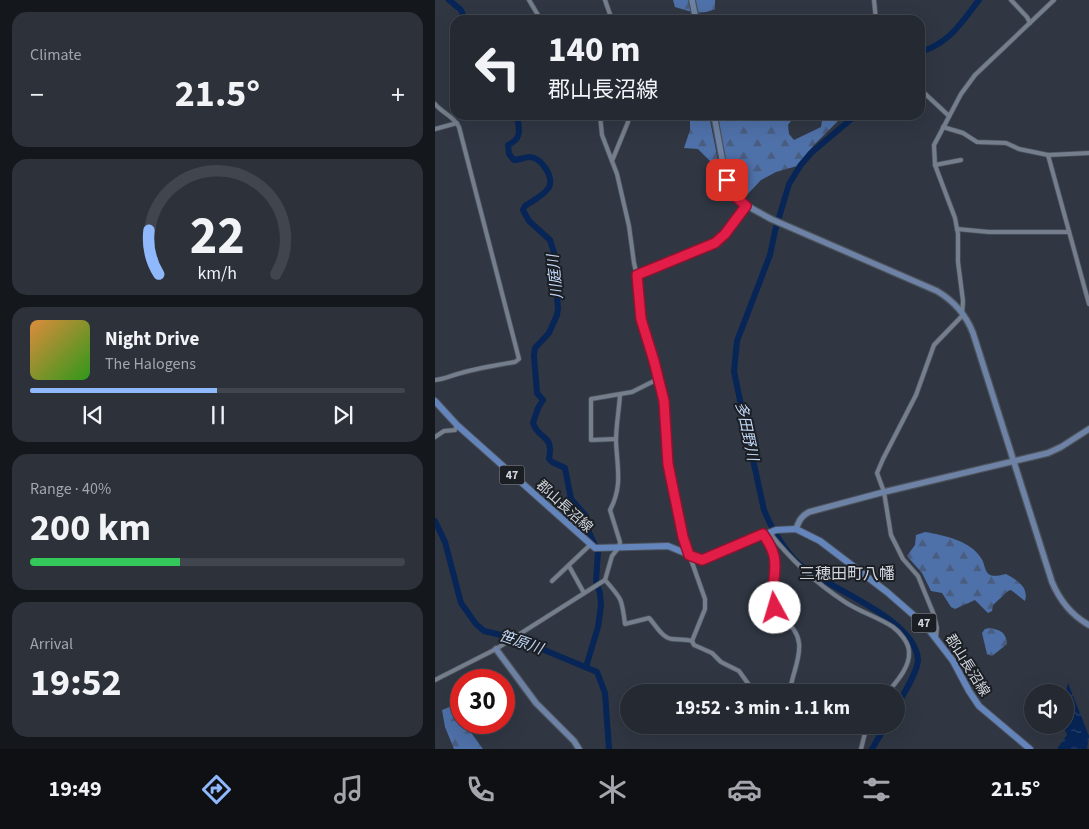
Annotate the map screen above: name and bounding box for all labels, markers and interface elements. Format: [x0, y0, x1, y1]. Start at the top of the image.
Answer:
text: 140 m [548, 25, 640, 75]
icon: left [465, 35, 530, 100]
text: Climate [30, 44, 81, 66]
text: 21.5° [175, 67, 260, 121]
text: 郡山長沼線 [548, 74, 658, 106]
text: − [30, 75, 44, 115]
text: + [391, 75, 405, 115]
pin [706, 159, 748, 201]
icon: arrive [713, 166, 741, 194]
text: 22 [190, 200, 245, 274]
water label: 川庭川 [542, 251, 568, 300]
text: km/h [198, 261, 237, 286]
text: Night Drive [105, 326, 199, 353]
text: The Halogens [105, 353, 196, 375]
water label: 多田野川 [730, 400, 763, 465]
icon: previous [79, 401, 107, 429]
icon: pause [204, 401, 232, 429]
icon: next [329, 401, 357, 429]
road number: 47 [499, 466, 525, 484]
street label: 郡山長沼線 [532, 476, 597, 538]
text: Range · 40% [30, 478, 111, 500]
text: 200 km [30, 501, 151, 555]
district label: 三穂田町八幡 [799, 563, 895, 585]
position arrow [748, 581, 800, 633]
road number: 47 [911, 614, 937, 632]
water label: 笹原川 [496, 625, 547, 660]
street label: 郡山長沼線 [940, 631, 994, 701]
text: Arrival [30, 633, 73, 655]
text: 19:52 [30, 656, 122, 710]
speed limit sign: 30 [450, 669, 515, 734]
map controls [1024, 684, 1074, 734]
button: sound [1024, 684, 1074, 734]
text: 19:52 · 3 min · 1.1 km [675, 695, 850, 722]
icon: directions [199, 772, 234, 807]
icon: music [331, 772, 366, 807]
icon: phone [463, 772, 498, 807]
icon: climate [595, 772, 630, 807]
icon: car [727, 772, 762, 807]
icon: filters [859, 772, 894, 807]
text: 19:49 [49, 773, 102, 805]
text: 21.5° [991, 773, 1040, 805]

